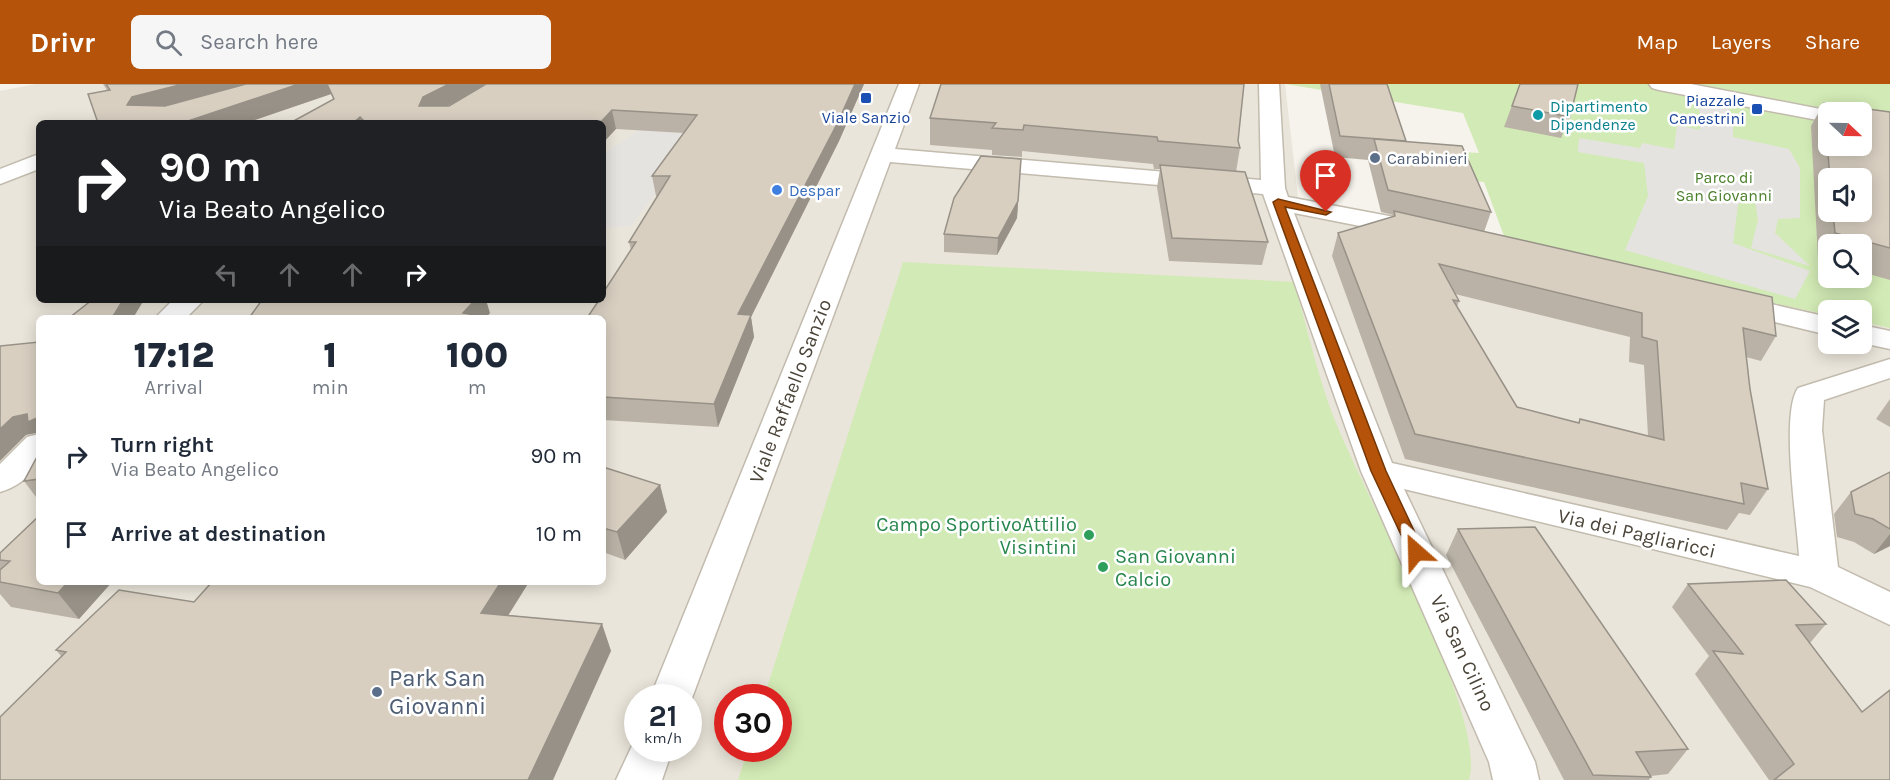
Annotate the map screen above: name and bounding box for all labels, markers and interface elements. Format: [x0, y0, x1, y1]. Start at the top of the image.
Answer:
search box [131, 15, 551, 69]
text: Drivr [30, 26, 95, 59]
icon: search [152, 26, 185, 59]
text: Search here [200, 29, 318, 55]
text: Map [1636, 30, 1678, 54]
text: Layers [1711, 30, 1772, 54]
text: Share [1805, 30, 1860, 54]
marker: Viale Sanzio [859, 91, 873, 105]
place label: Piazzale Canestrini [1669, 91, 1745, 128]
place label: Dipartimento Dipendenze [1550, 97, 1648, 134]
marker: Piazzale Canestrini [1750, 102, 1764, 116]
north arrow [1818, 102, 1872, 156]
map controls [1818, 102, 1872, 354]
place label: Viale Sanzio [822, 108, 910, 127]
marker: Dipartimento Dipendenze [1531, 108, 1545, 122]
text: 90 m [159, 142, 262, 192]
icon: right [60, 144, 138, 222]
place label: Carabinieri [1387, 149, 1468, 168]
pin [1300, 150, 1351, 212]
marker: Carabinieri [1368, 151, 1382, 165]
icon: arrive [1309, 159, 1342, 192]
park label: Parco di San Giovanni [1676, 168, 1772, 205]
button: sound [1818, 168, 1872, 222]
place label: Despar [789, 181, 840, 200]
marker: Despar [770, 183, 784, 197]
text: Via Beato Angelico [159, 193, 386, 225]
button: search [1818, 234, 1872, 288]
icon: left [210, 258, 243, 291]
icon: ahead [273, 258, 306, 291]
icon: ahead [336, 258, 369, 291]
icon: right [399, 258, 432, 291]
street label: Viale Raffaello Sanzio [745, 296, 836, 487]
button: layers [1818, 300, 1872, 354]
text: 17:12 [134, 334, 214, 376]
text: 1 [323, 334, 337, 376]
text: 100 [446, 334, 508, 376]
text: Arrival [145, 376, 203, 399]
text: min [312, 376, 348, 399]
text: m [468, 376, 487, 399]
text: Turn right [111, 432, 214, 458]
icon: right [60, 440, 93, 473]
text: 90 m [530, 443, 582, 469]
text: Via Beato Angelico [111, 458, 279, 481]
street label: Via dei Pagliaricci [1556, 504, 1718, 563]
place label: Campo SportivoAttilio Visintini [876, 513, 1077, 559]
icon: arrive [60, 518, 93, 551]
position arrow [1384, 520, 1448, 584]
text: Arrive at destination [111, 521, 326, 547]
text: 10 m [536, 521, 582, 547]
marker: Campo SportivoAttilio Visintini [1082, 528, 1096, 542]
place label: San Giovanni Calcio [1115, 545, 1236, 591]
marker: San Giovanni Calcio [1096, 560, 1110, 574]
street label: Via San Cilino [1426, 591, 1500, 715]
place label: Park San Giovanni [389, 664, 486, 720]
speed limit sign: 30 [714, 684, 792, 762]
marker: Park San Giovanni [370, 685, 384, 699]
text: 21 [649, 698, 677, 734]
text: km/h [644, 729, 682, 747]

